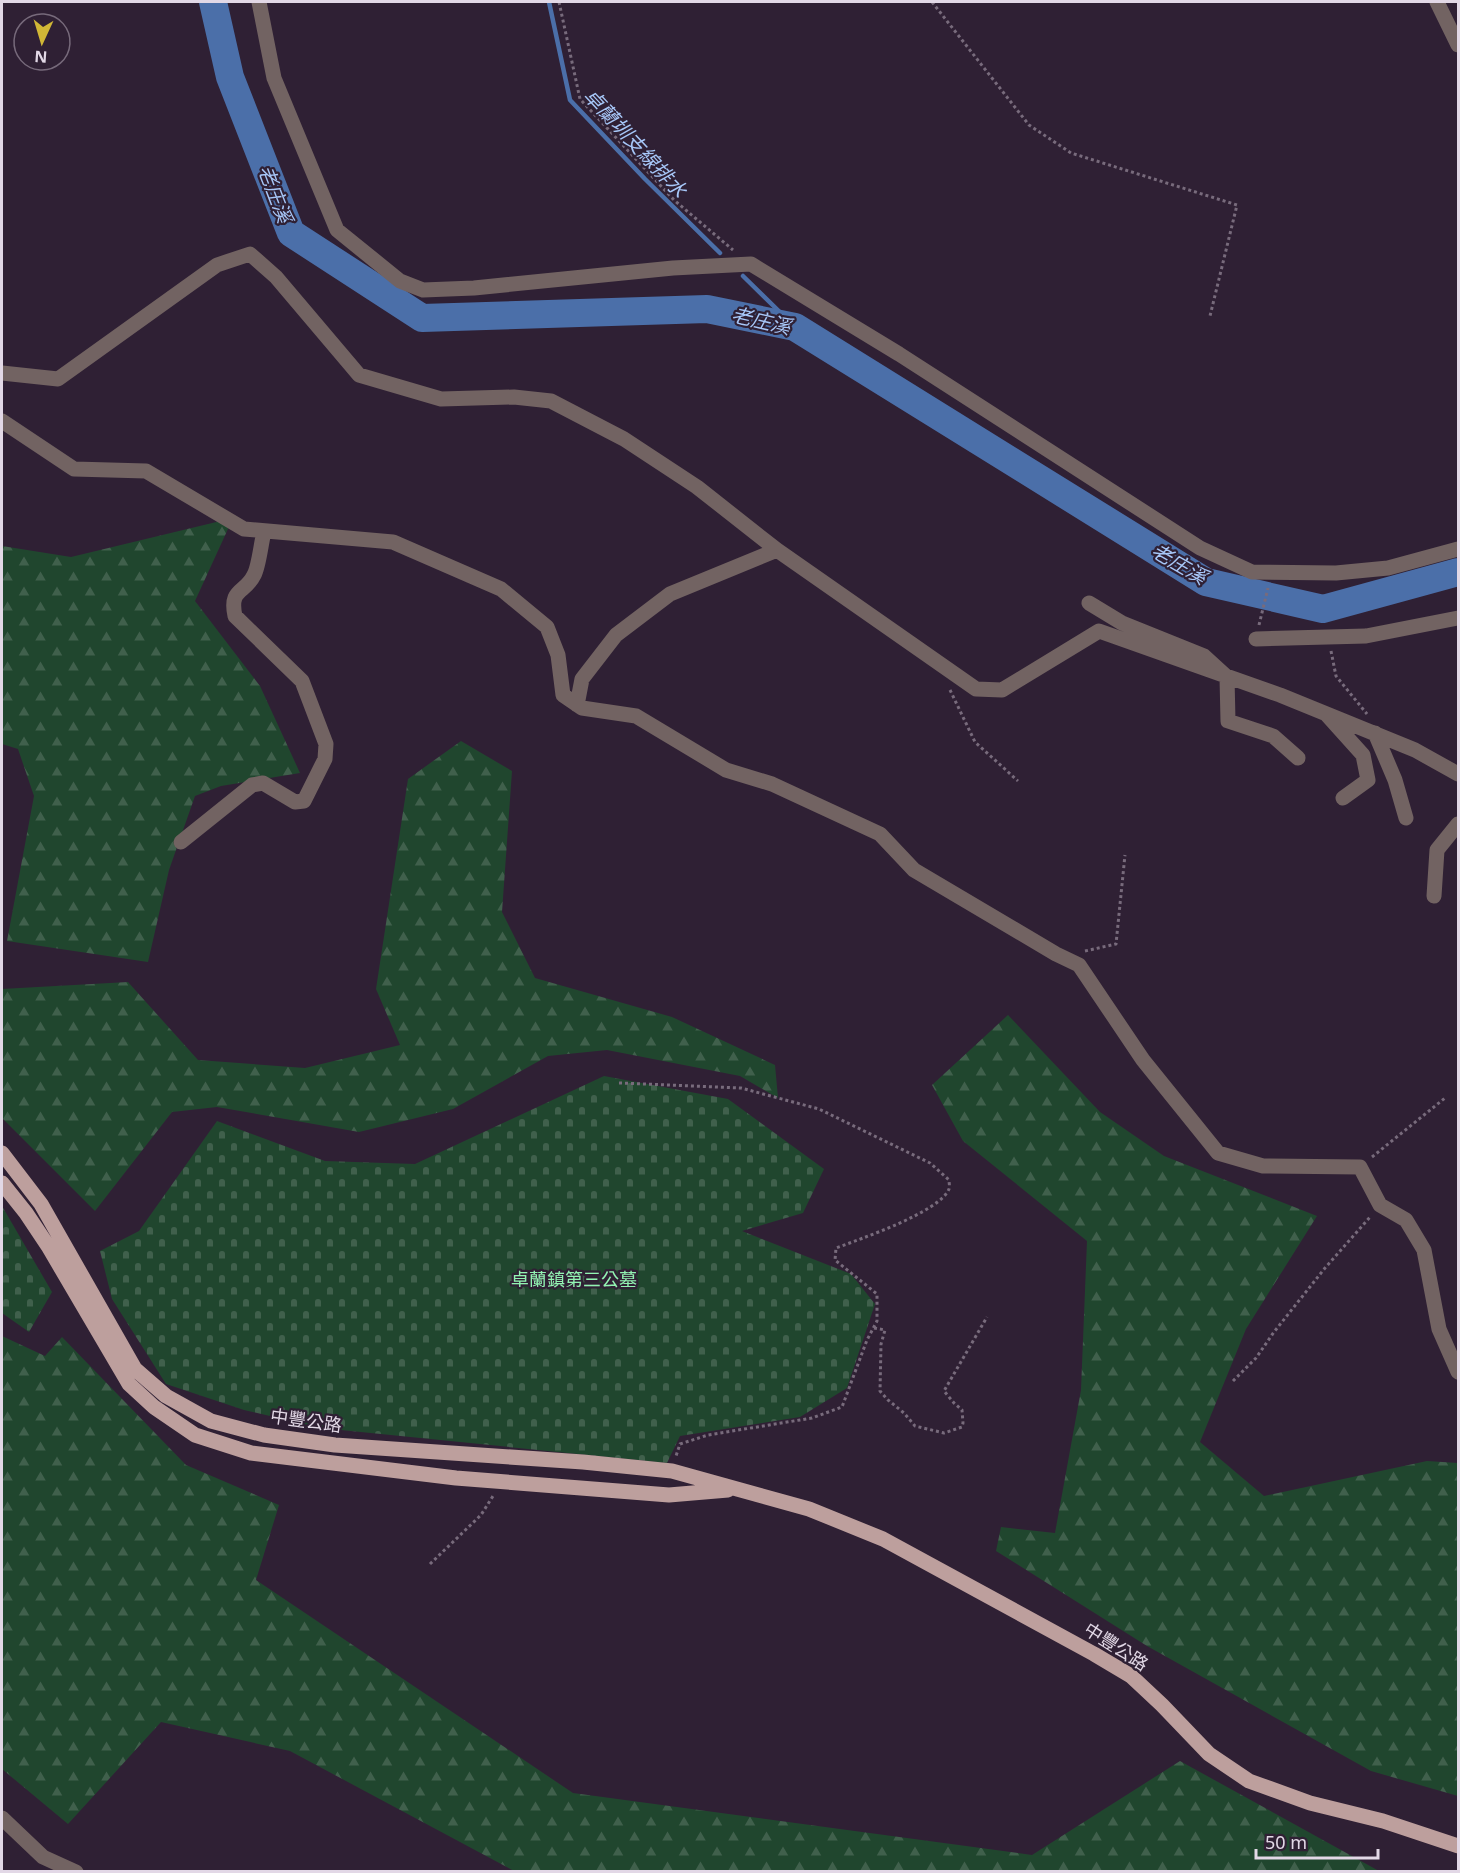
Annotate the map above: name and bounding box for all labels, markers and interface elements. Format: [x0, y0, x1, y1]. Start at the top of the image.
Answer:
north arrow [12, 12, 72, 72]
text: N [34, 46, 48, 68]
water label: 卓蘭圳支線排水 [578, 82, 694, 204]
water label: 老庄溪 [252, 161, 300, 229]
water label: 老庄溪 [729, 301, 796, 341]
water label: 老庄溪 [1147, 537, 1215, 592]
park label: 卓蘭鎮第三公墓 [511, 1267, 637, 1291]
street label: 中豐公路 [269, 1403, 343, 1437]
street label: 中豐公路 [1080, 1616, 1153, 1676]
scale bar [1256, 1822, 1378, 1860]
text: 50 m [1265, 1830, 1307, 1854]

